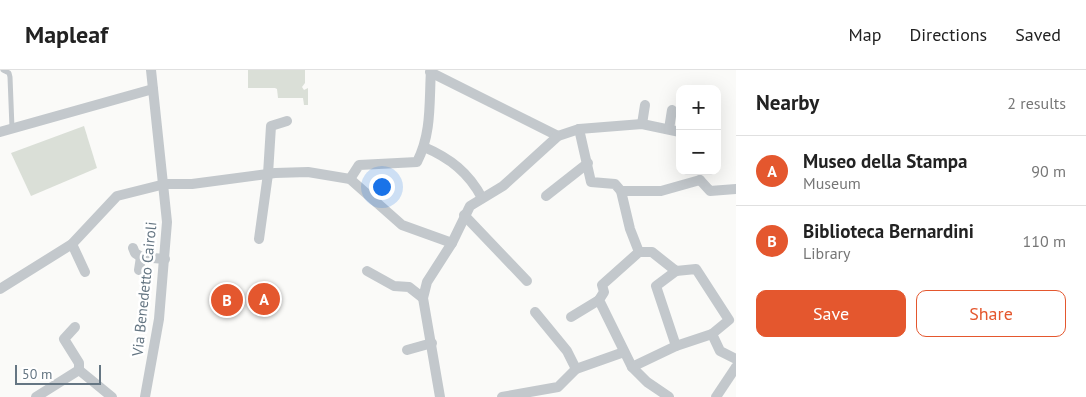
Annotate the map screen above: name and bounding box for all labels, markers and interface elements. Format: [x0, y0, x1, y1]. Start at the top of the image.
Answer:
text: Mapleaf [25, 19, 108, 50]
text: Map [849, 23, 881, 46]
text: Directions [909, 23, 987, 46]
text: Saved [1015, 23, 1061, 46]
map controls [676, 85, 721, 175]
button: + [676, 85, 721, 130]
text: Nearby [756, 89, 819, 116]
text: 2 results [1007, 93, 1066, 113]
button: − [676, 130, 721, 175]
text: Museo della Stampa [803, 149, 967, 173]
text: A [767, 161, 777, 181]
text: 90 m [1031, 161, 1066, 181]
text: Museum [803, 173, 861, 193]
your location [369, 174, 395, 200]
text: Biblioteca Bernardini [803, 219, 974, 243]
street label: Via Benedetto Cairoli [127, 221, 161, 358]
text: B [767, 231, 777, 251]
text: 110 m [1023, 231, 1066, 251]
text: Library [803, 243, 850, 263]
pin: A [248, 280, 280, 318]
pin: B [211, 281, 243, 319]
button: Save [756, 290, 906, 337]
button: Share [916, 290, 1066, 337]
scale bar [15, 362, 101, 385]
text: 50 m [22, 365, 52, 383]

